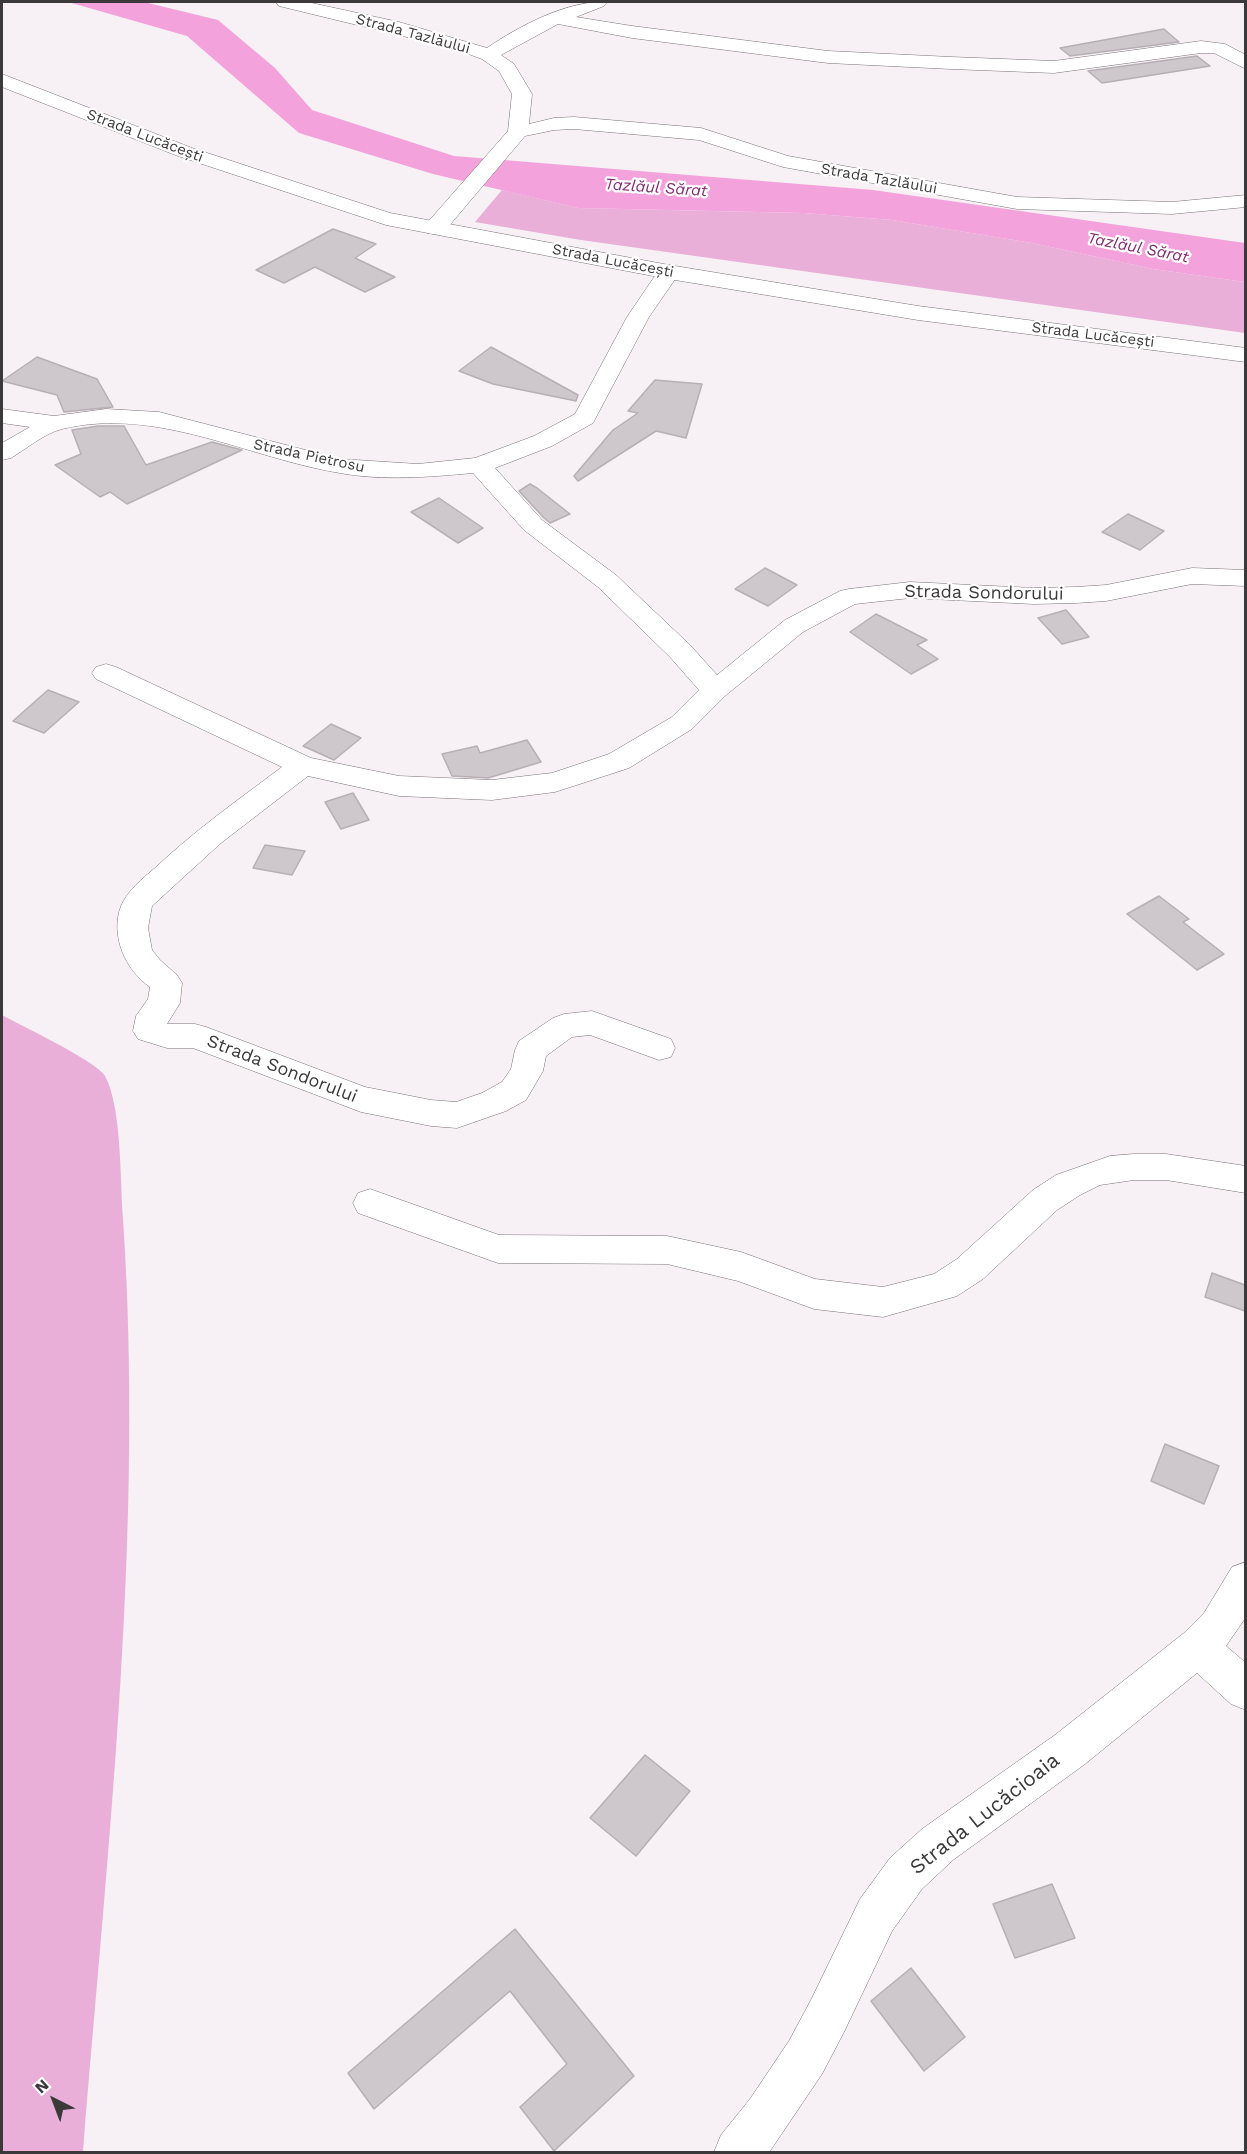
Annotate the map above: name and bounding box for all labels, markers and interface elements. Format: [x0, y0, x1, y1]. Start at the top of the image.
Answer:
street label: Strada Tazlăului [354, 10, 472, 58]
street label: Strada Lucăcești [84, 105, 206, 167]
street label: Strada Tazlăului [820, 160, 938, 198]
water label: Tazlăul Sărat [604, 175, 708, 201]
water label: Tazlăul Sărat [1086, 229, 1190, 267]
street label: Strada Lucăcești [551, 240, 675, 282]
street label: Strada Lucăcești [1031, 319, 1155, 351]
street label: Strada Pietrosu [252, 435, 366, 477]
street label: Strada Sondorului [904, 581, 1064, 605]
street label: Strada Sondorului [204, 1030, 360, 1108]
street label: Strada Lucăcioaia [905, 1748, 1065, 1880]
north arrow [24, 2070, 84, 2130]
text: N [31, 2075, 52, 2097]

